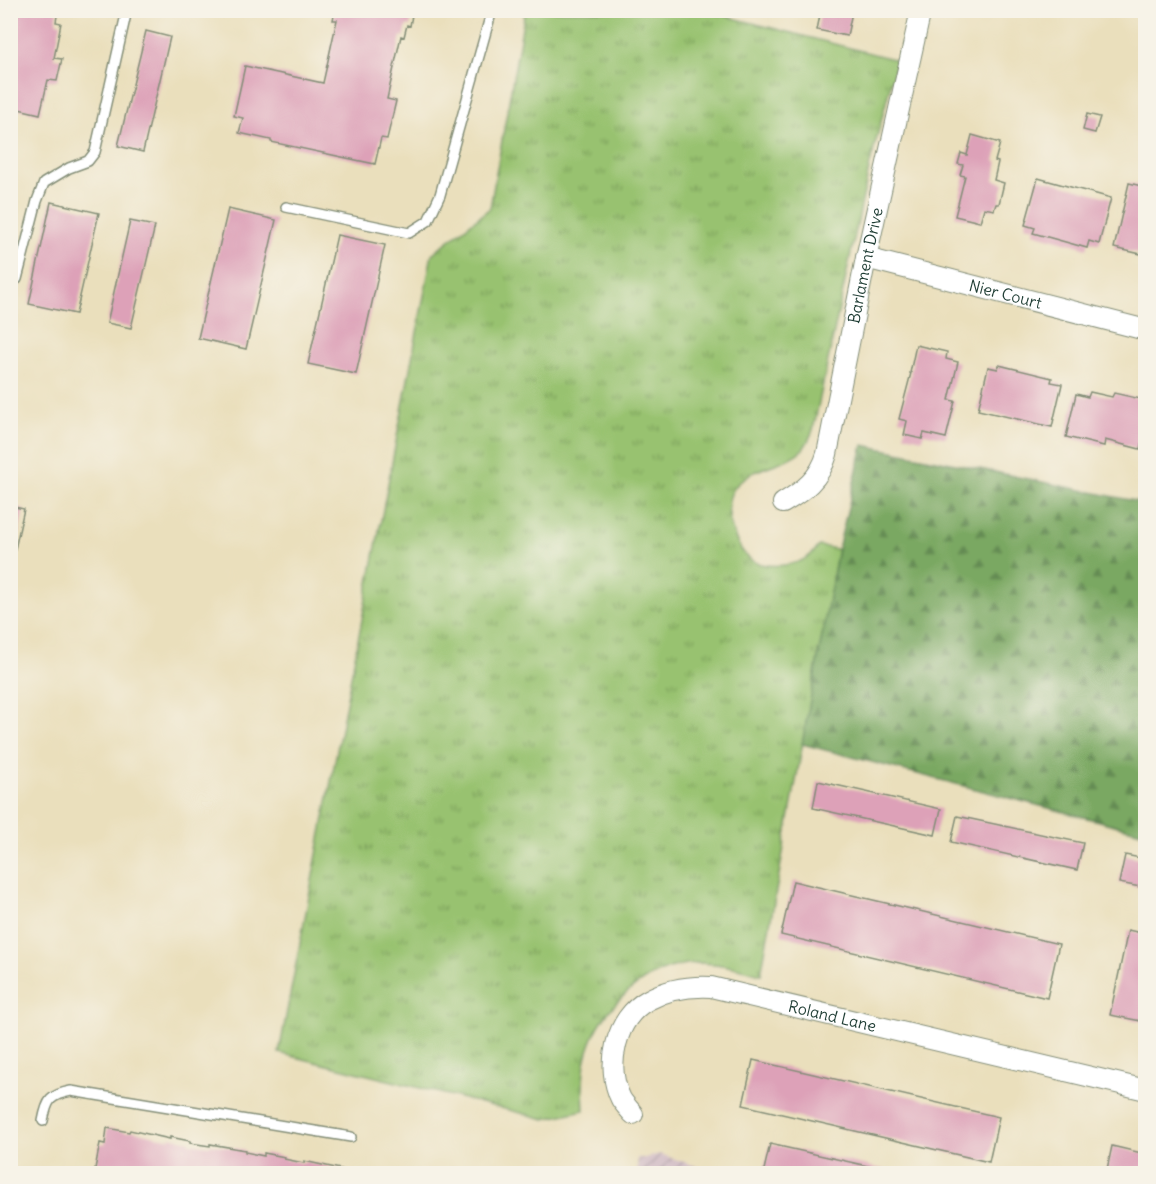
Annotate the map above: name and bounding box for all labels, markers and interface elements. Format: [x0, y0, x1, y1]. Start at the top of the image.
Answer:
street label: Barlament Drive [843, 206, 887, 325]
street label: Nier Court [967, 275, 1044, 313]
street label: Roland Lane [786, 996, 878, 1036]

